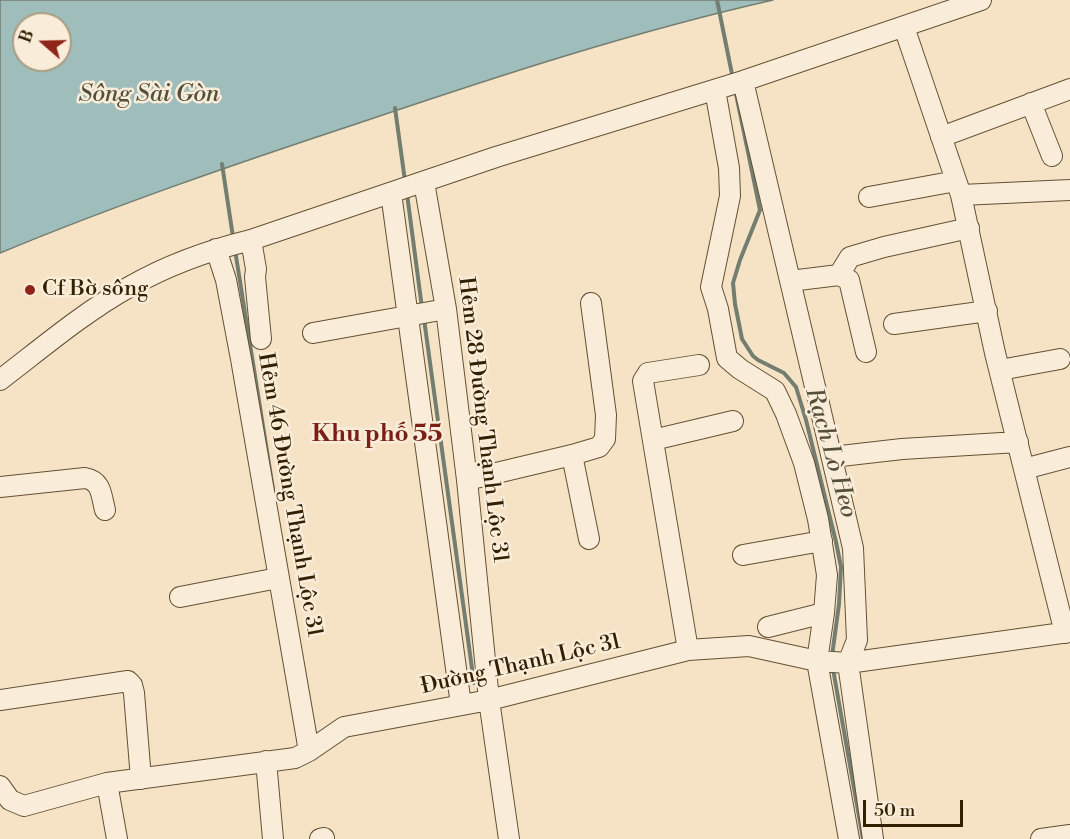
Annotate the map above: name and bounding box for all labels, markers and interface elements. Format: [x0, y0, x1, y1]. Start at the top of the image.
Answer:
north arrow [12, 12, 72, 72]
text: B [16, 27, 38, 46]
water label: Sông Sài Gòn [79, 81, 219, 109]
street label: Hẻm 28 Đường Thạnh Lộc 31 [451, 276, 513, 564]
place label: Cf Bờ sông [42, 277, 148, 303]
marker: Cf Bờ sông [23, 283, 37, 297]
street label: Hẻm 46 Đường Thạnh Lộc 31 [251, 351, 327, 639]
water label: Rạch Lò Heo [798, 385, 862, 521]
district label: Khu phố 55 [312, 421, 442, 449]
street label: Đường Thạnh Lộc 31 [418, 629, 624, 701]
scale bar [866, 788, 966, 826]
text: 50 m [874, 799, 915, 822]

